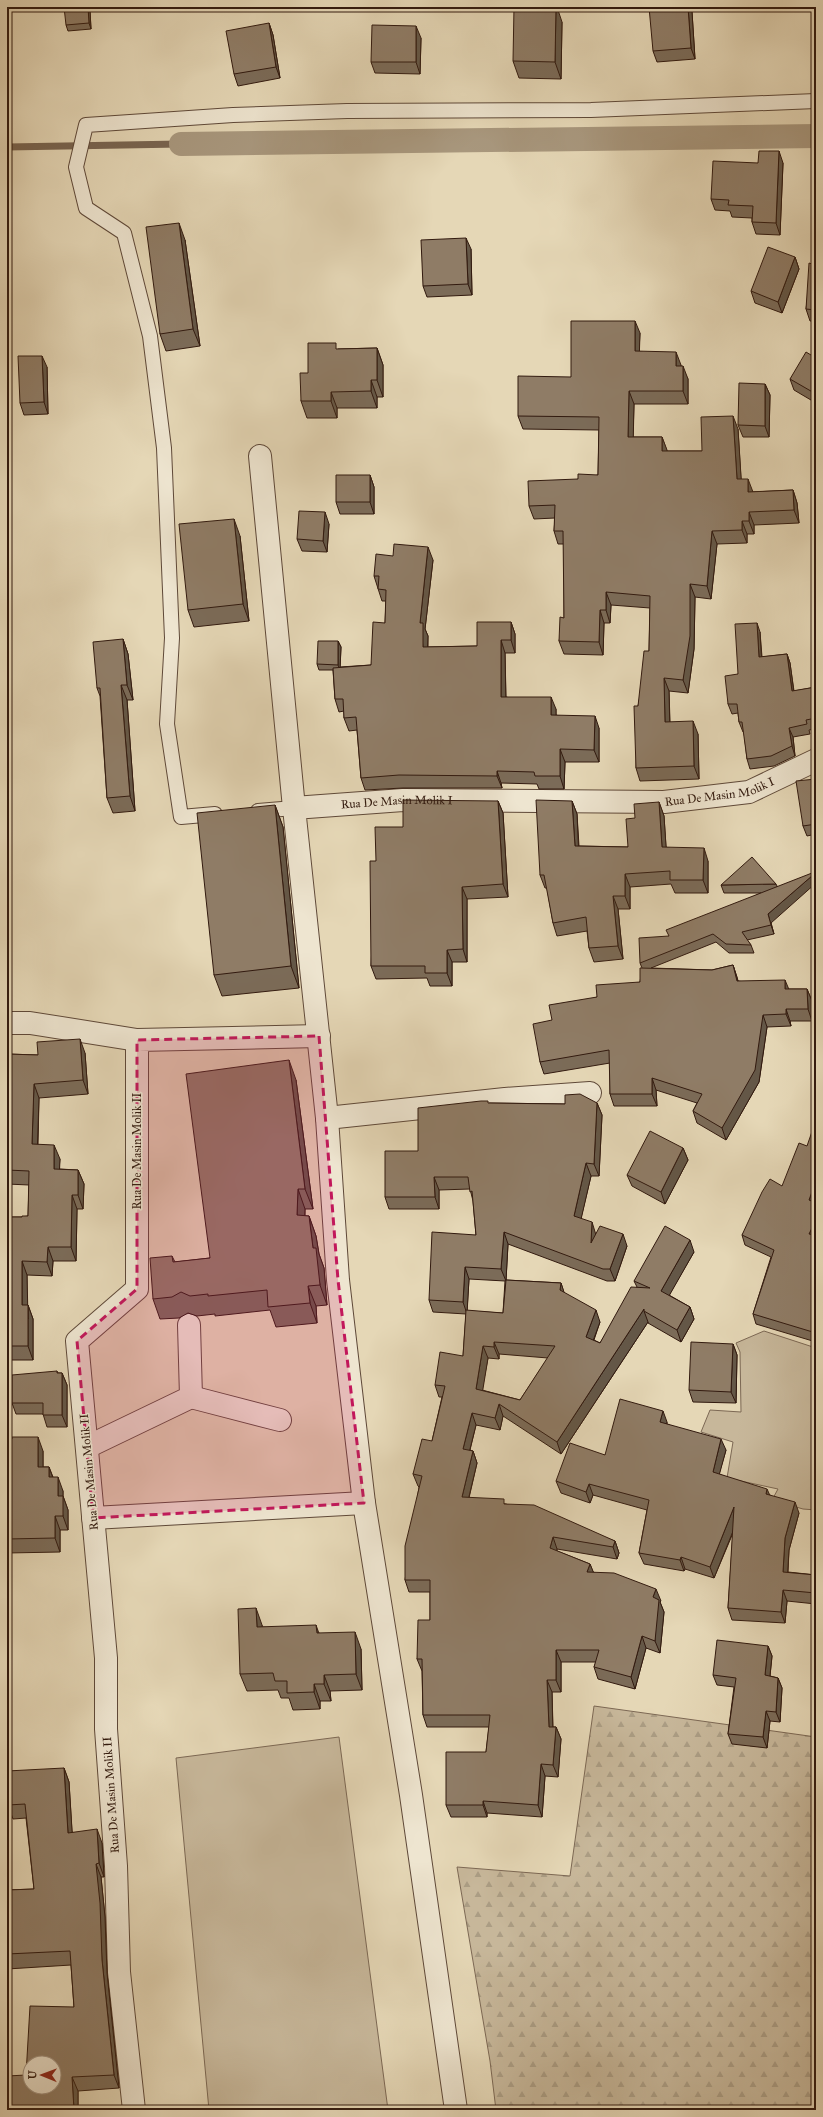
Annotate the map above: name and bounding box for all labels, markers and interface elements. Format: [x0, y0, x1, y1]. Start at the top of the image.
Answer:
street label: Rua De Masin Molik I [664, 774, 776, 809]
street label: Rua De Masin Molik I [340, 793, 453, 812]
street label: Rua De Masin Molik II [130, 1093, 144, 1209]
street label: Rua De Masin Molik II [77, 1413, 101, 1531]
street label: Rua De Masin Molik II [100, 1736, 122, 1854]
north arrow [22, 2055, 62, 2095]
text: U [26, 2070, 39, 2079]

